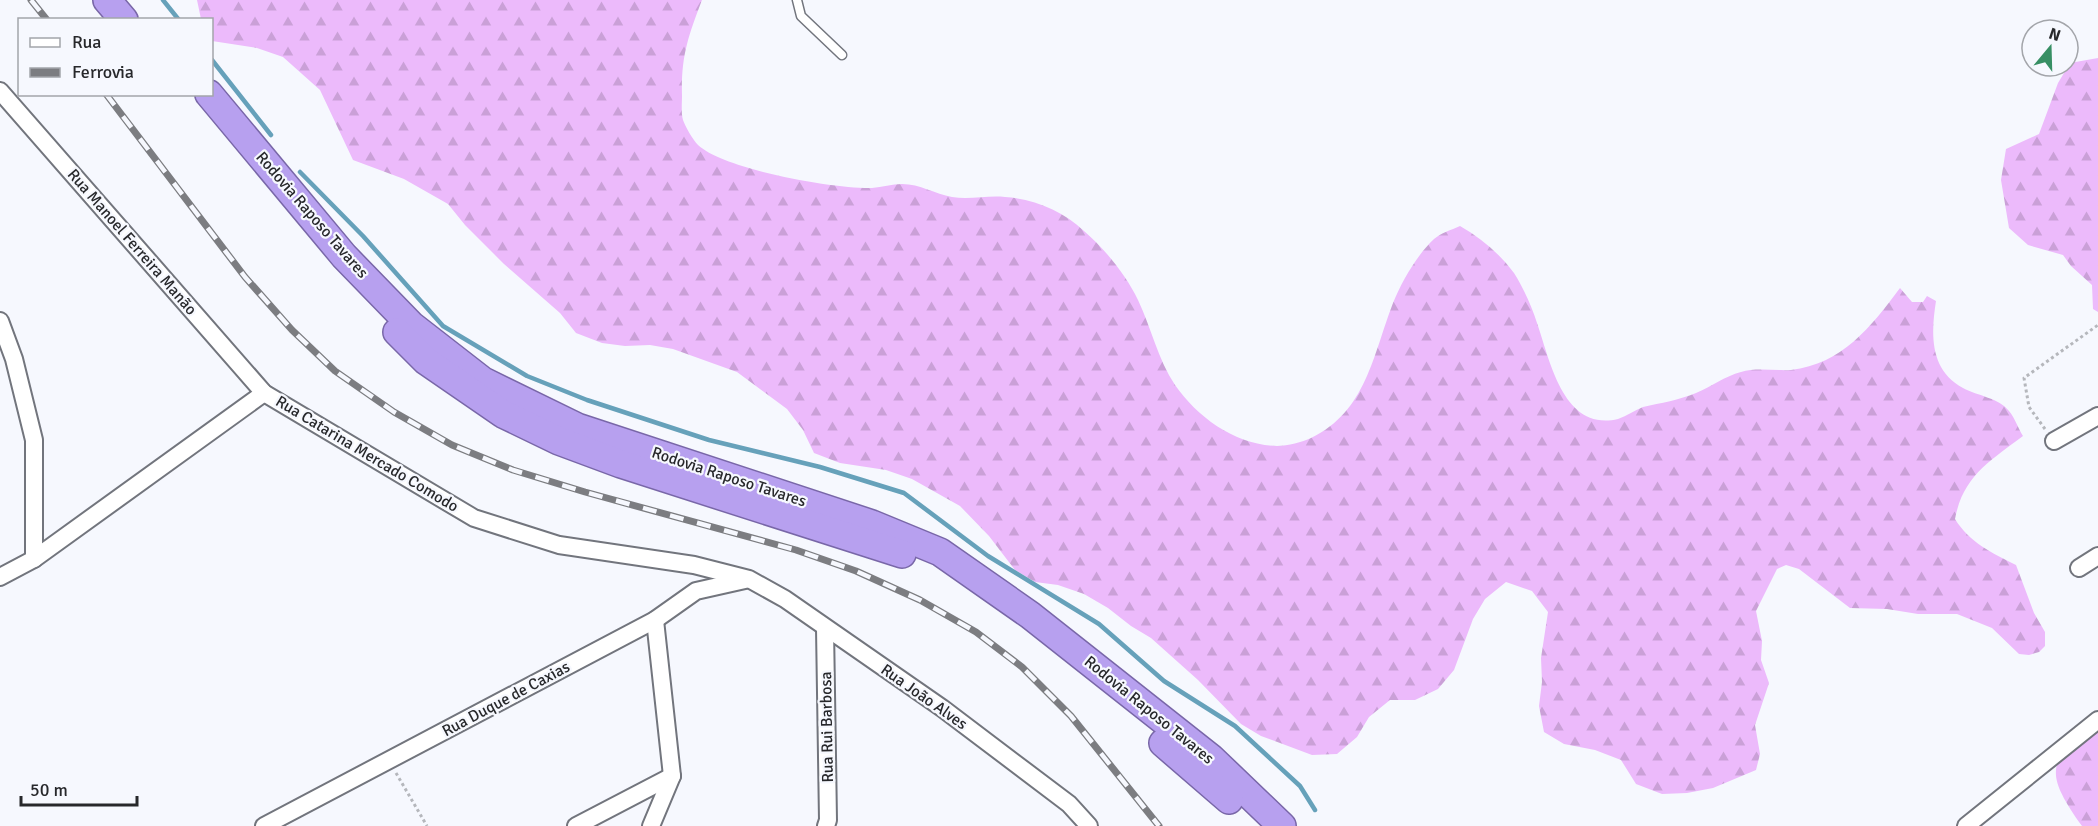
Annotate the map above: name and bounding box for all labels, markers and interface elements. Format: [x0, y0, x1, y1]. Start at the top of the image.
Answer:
legend [18, 18, 213, 96]
north arrow [2020, 18, 2080, 78]
text: N [2046, 23, 2063, 46]
text: Rua [72, 31, 101, 53]
text: Ferrovia [72, 61, 134, 83]
street label: Rodovia Raposo Tavares [252, 148, 372, 282]
street label: Rua Manoel Ferreira Manão [63, 165, 201, 319]
street label: Rua Catarina Mercado Comodo [272, 391, 462, 517]
street label: Rodovia Raposo Tavares [649, 443, 809, 511]
street label: Rodovia Raposo Tavares [1080, 652, 1218, 768]
street label: Rua Duque de Caxias [439, 657, 573, 741]
street label: Rua João Alves [877, 660, 971, 734]
street label: Rua Rui Barbosa [816, 671, 838, 783]
scale bar [21, 769, 136, 807]
text: 50 m [30, 779, 68, 801]

